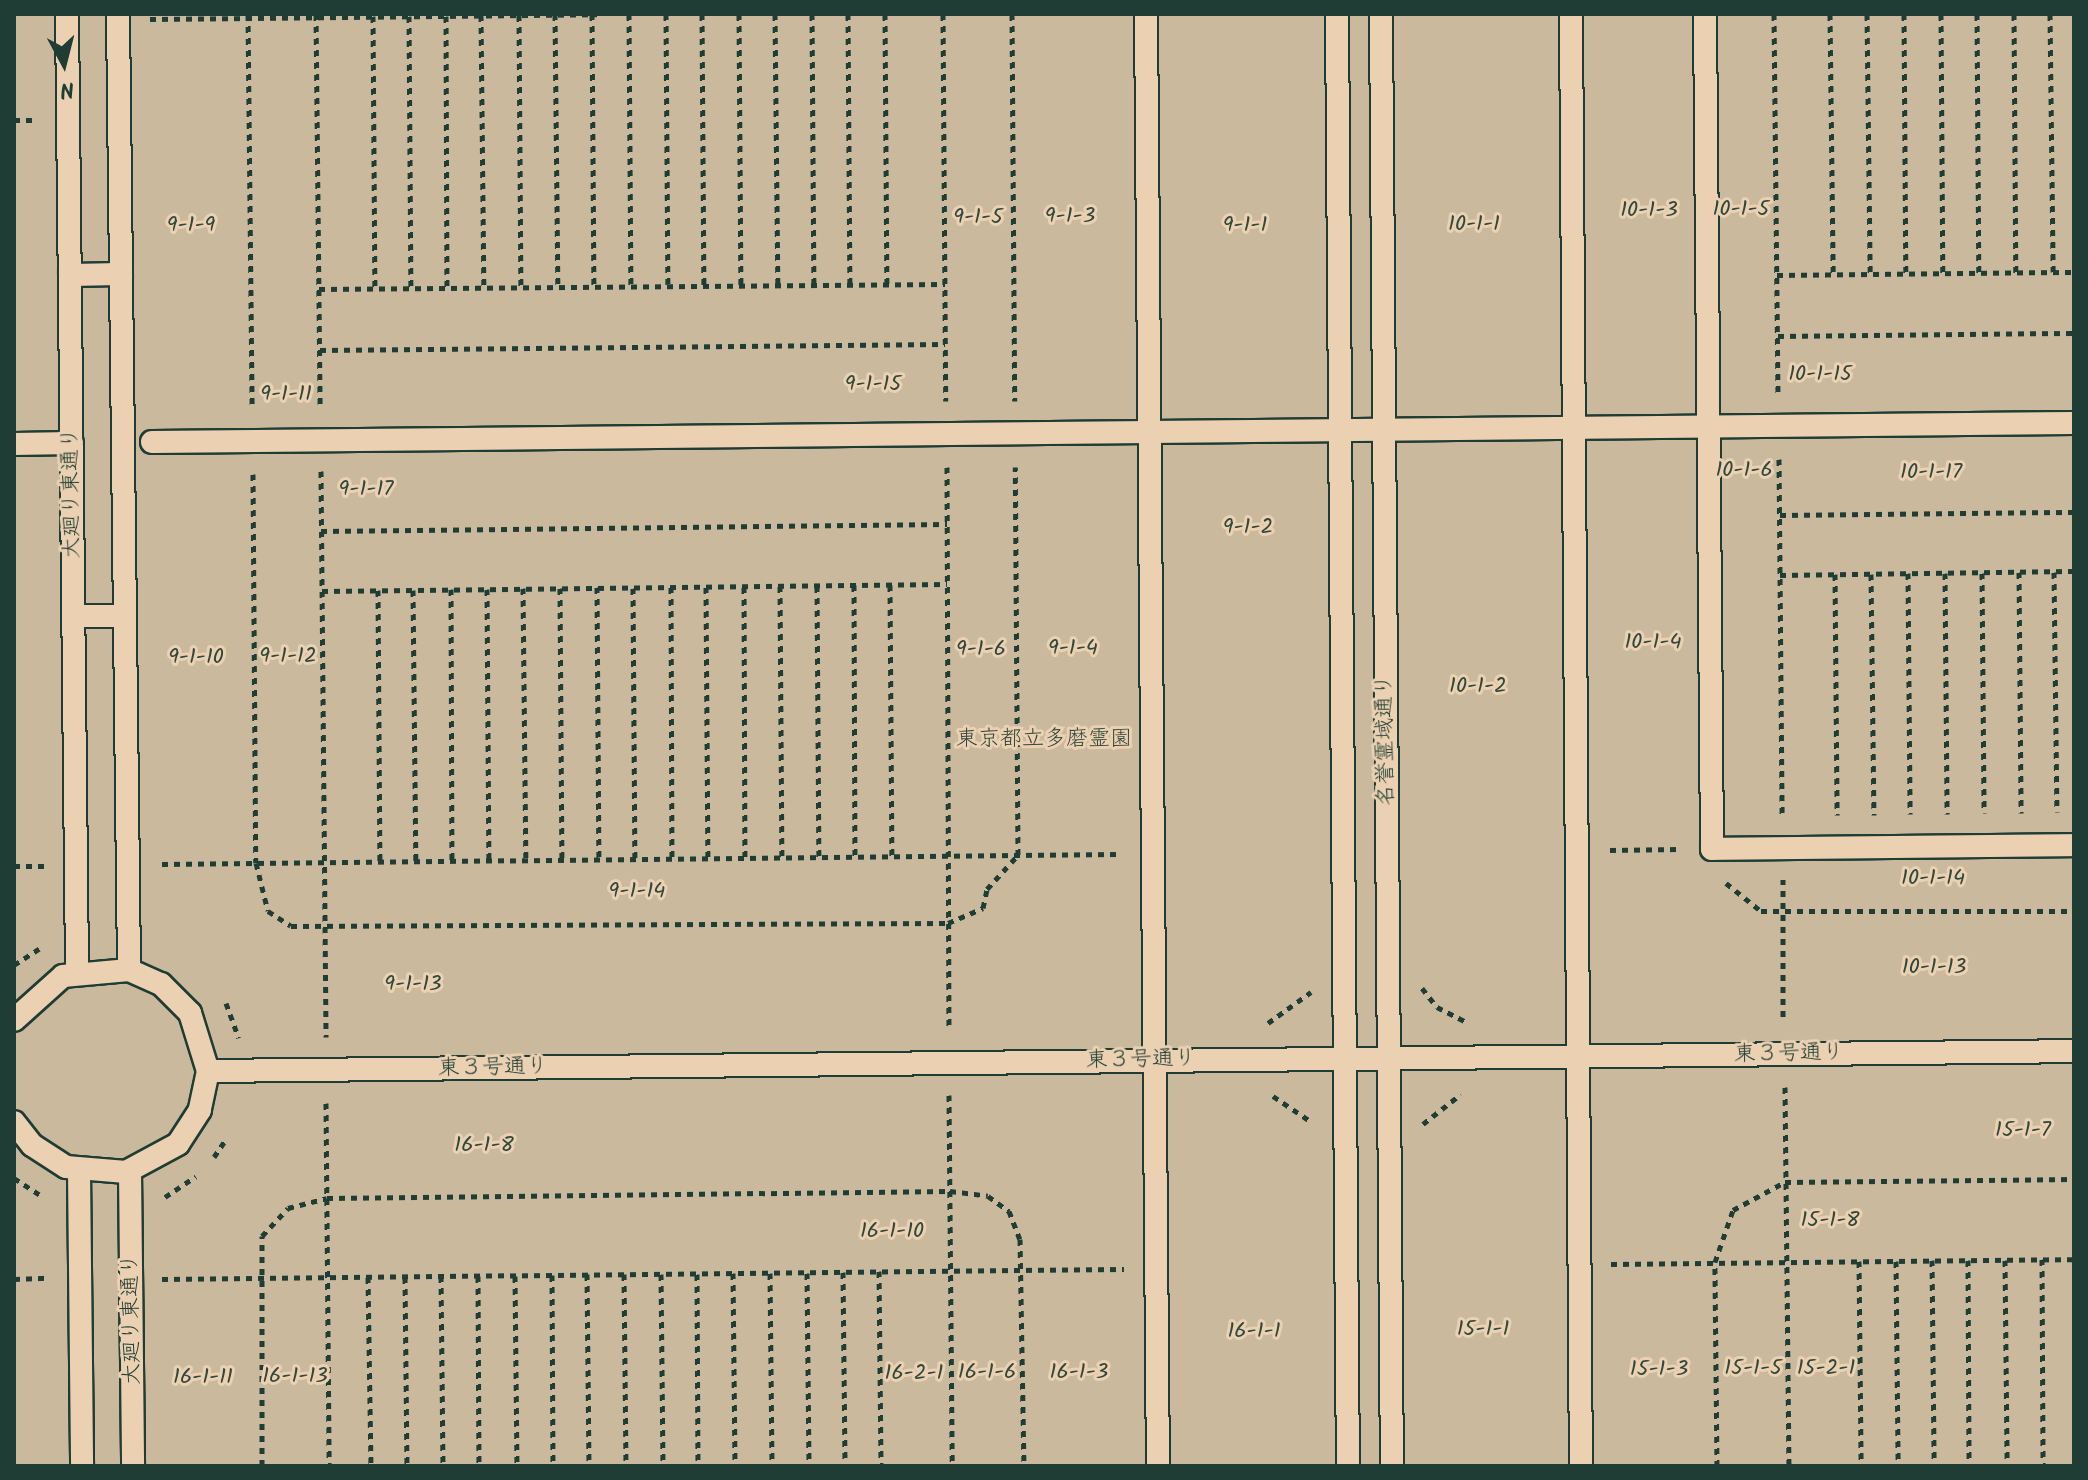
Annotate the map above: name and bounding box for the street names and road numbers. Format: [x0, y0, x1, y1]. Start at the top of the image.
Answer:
street label: 大廻り東通り [58, 427, 86, 559]
street label: 名誉霊域通り [1372, 674, 1400, 806]
street label: 東３号通り [1734, 1040, 1844, 1068]
street label: 東３号通り [1086, 1046, 1196, 1074]
street label: 東３号通り [438, 1054, 548, 1082]
street label: 大廻り東通り [118, 1253, 146, 1385]

